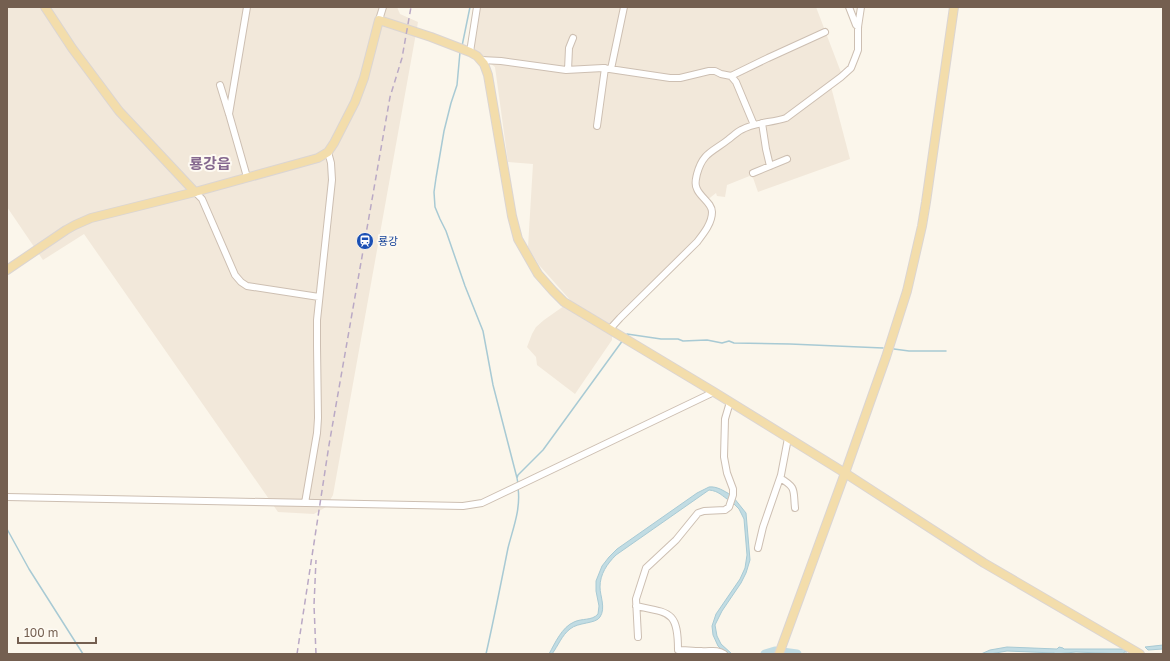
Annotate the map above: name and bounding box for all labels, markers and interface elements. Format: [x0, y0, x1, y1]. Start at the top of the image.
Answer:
district label: 룡강읍 [189, 154, 231, 172]
station icon: 룡강 [355, 231, 375, 251]
place label: 룡강 [378, 234, 398, 247]
scale bar [18, 619, 96, 645]
text: 100 m [24, 625, 58, 640]

